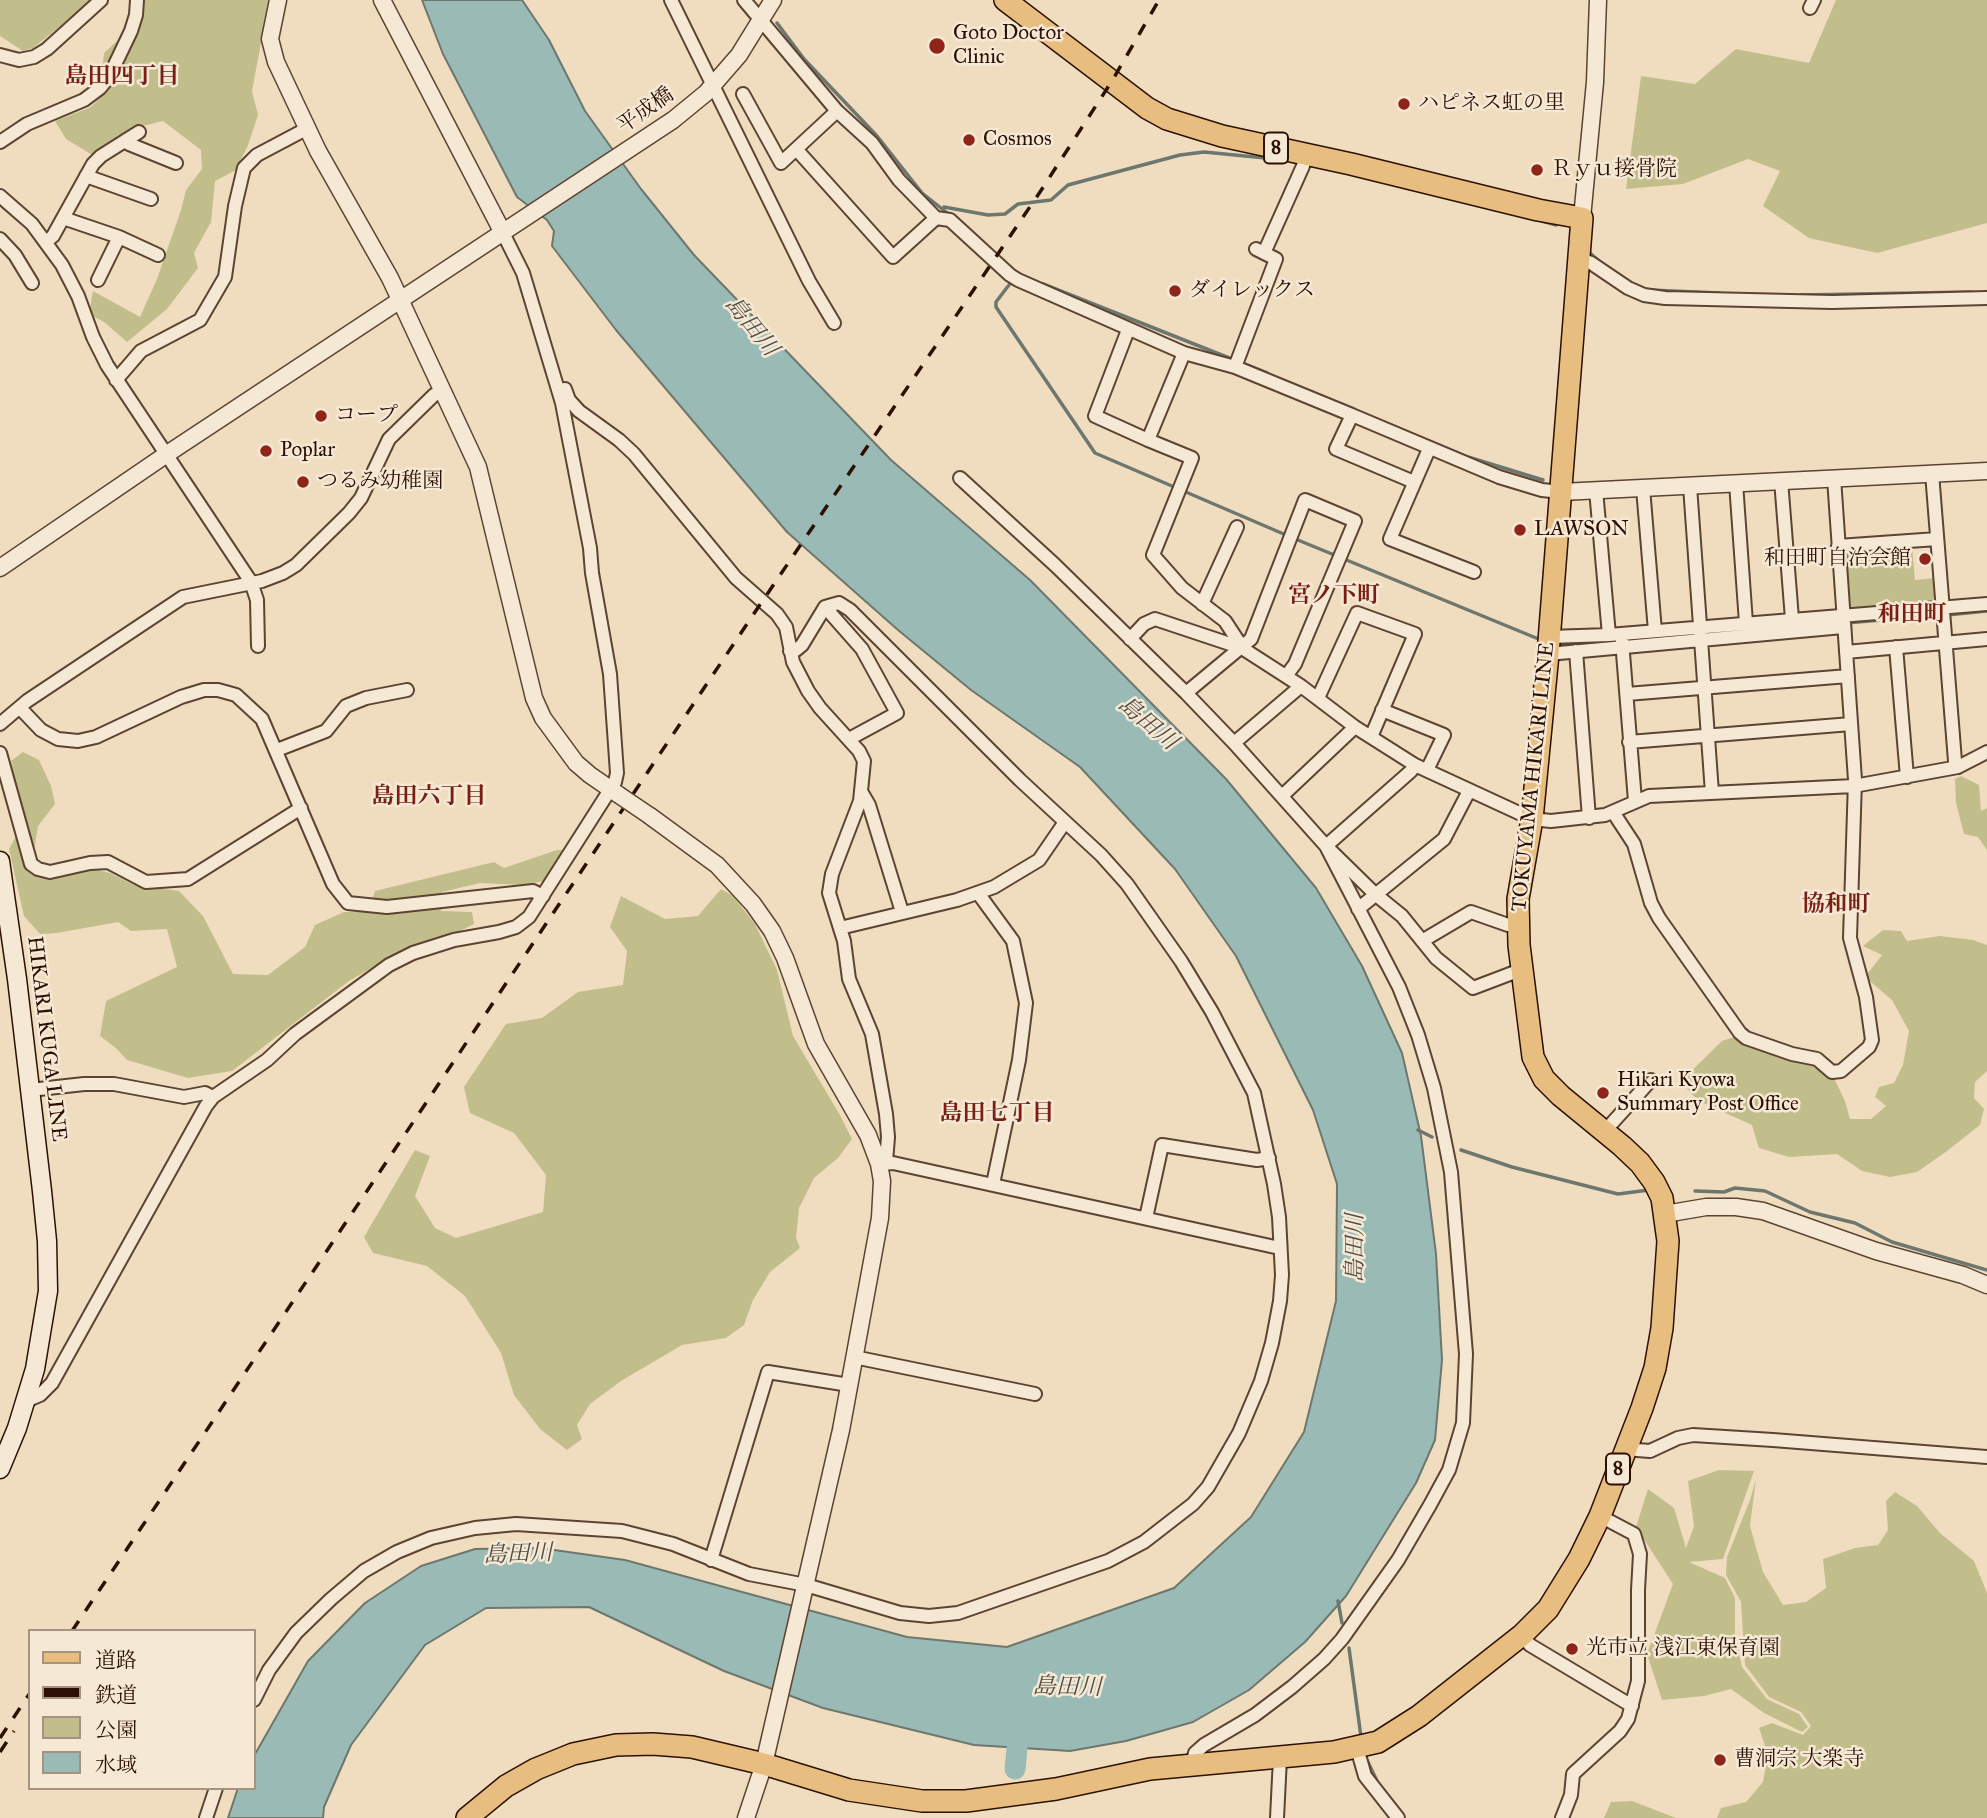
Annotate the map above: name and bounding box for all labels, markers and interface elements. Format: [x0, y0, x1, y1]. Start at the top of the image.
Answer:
place label: Goto Doctor Clinic [953, 21, 1064, 71]
marker: Goto Doctor Clinic [927, 36, 947, 56]
district label: 島田四丁目 [65, 63, 179, 91]
street label: 平成橋 [613, 83, 679, 139]
place label: ハピネス虹の里 [1418, 91, 1565, 117]
marker: ハピネス虹の里 [1396, 96, 1412, 112]
place label: Cosmos [983, 127, 1052, 153]
marker: Cosmos [961, 132, 977, 148]
road number: 8 [1264, 132, 1288, 164]
place label: Ｒｙｕ接骨院 [1551, 157, 1677, 183]
marker: Ｒｙｕ接骨院 [1529, 162, 1545, 178]
place label: ダイレックス [1189, 278, 1315, 304]
marker: ダイレックス [1167, 283, 1183, 299]
water label: 島田川 [719, 292, 783, 362]
place label: コープ [335, 403, 398, 429]
marker: コープ [313, 408, 329, 424]
place label: Poplar [280, 438, 335, 464]
marker: Poplar [258, 443, 274, 459]
place label: つるみ幼稚園 [317, 469, 443, 495]
marker: つるみ幼稚園 [295, 474, 311, 490]
place label: LAWSON [1534, 517, 1629, 543]
marker: LAWSON [1512, 522, 1528, 538]
place label: 和田町自治会館 [1764, 546, 1911, 572]
marker: 和田町自治会館 [1917, 551, 1933, 567]
district label: 宮ノ下町 [1288, 582, 1380, 610]
district label: 和田町 [1878, 601, 1946, 629]
street label: TOKUYAMA HIKARI LINE [1507, 641, 1561, 913]
water label: 島田川 [1112, 691, 1182, 757]
district label: 島田六丁目 [372, 783, 486, 811]
district label: 協和町 [1802, 891, 1870, 919]
street label: HIKARI KUGA LINE [21, 935, 71, 1143]
place label: Hikari Kyowa Summary Post Office [1617, 1068, 1799, 1118]
marker: Hikari Kyowa Summary Post Office [1595, 1085, 1611, 1101]
district label: 島田七丁目 [940, 1100, 1054, 1128]
water label: 島田川 [1342, 1214, 1370, 1282]
road number: 8 [1606, 1454, 1630, 1484]
water label: 島田川 [483, 1540, 553, 1570]
legend [28, 1629, 256, 1790]
place label: 光市立 浅江東保育園 [1586, 1636, 1780, 1662]
marker: 光市立 浅江東保育園 [1564, 1641, 1580, 1657]
text: 道路 [95, 1647, 137, 1673]
water label: 島田川 [1032, 1674, 1102, 1702]
text: 鉄道 [95, 1682, 137, 1708]
text: 公園 [95, 1717, 137, 1743]
place label: 曹洞宗 大楽寺 [1734, 1747, 1865, 1773]
text: 水域 [95, 1752, 137, 1778]
marker: 曹洞宗 大楽寺 [1712, 1752, 1728, 1768]

